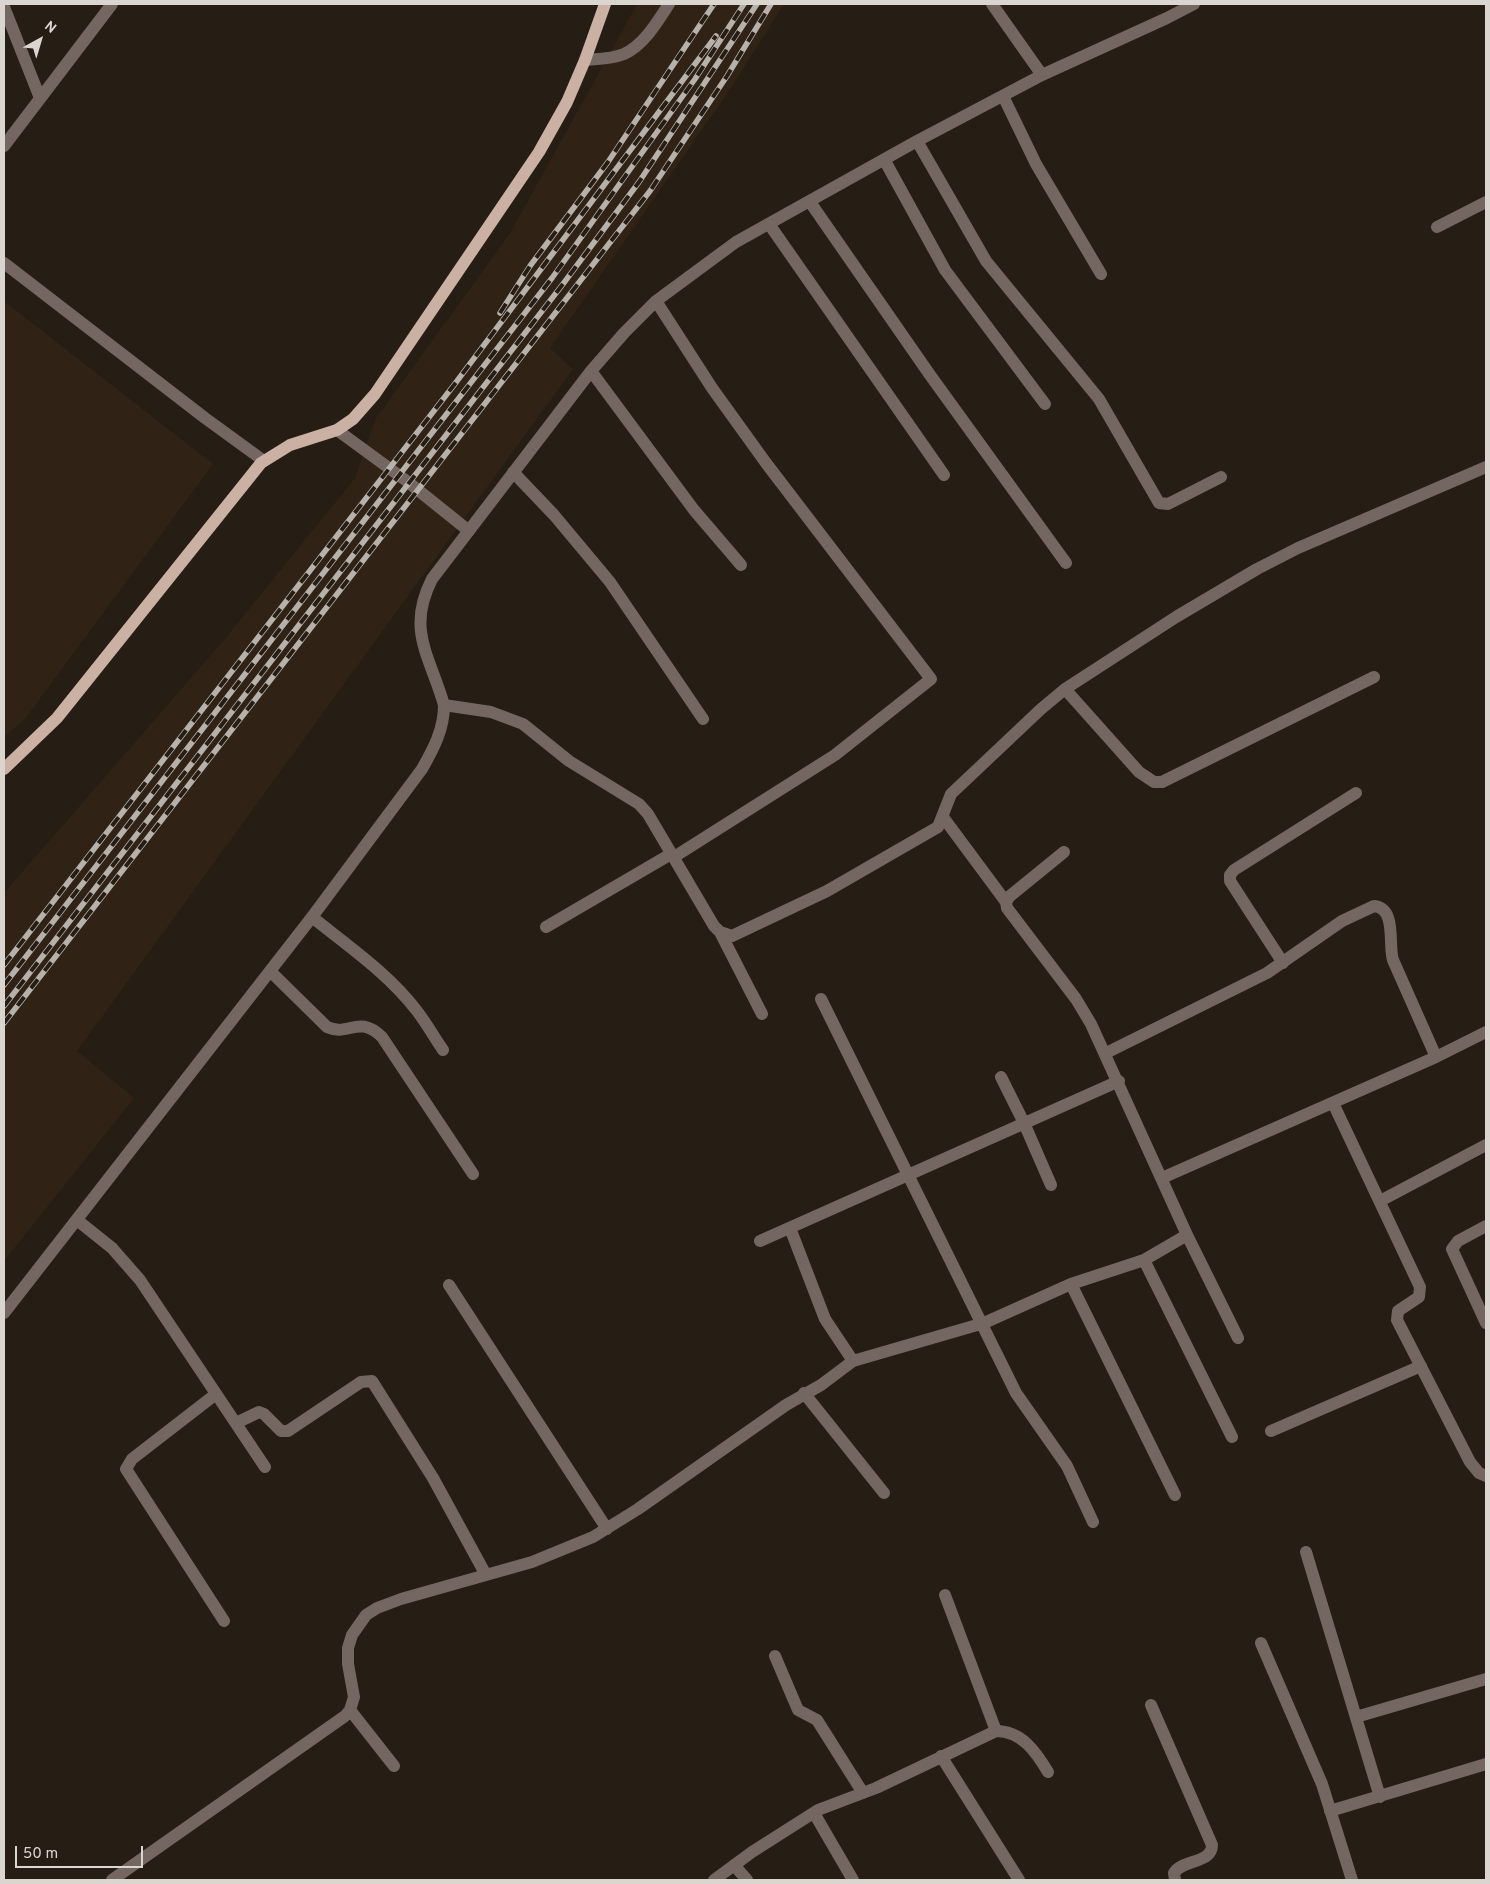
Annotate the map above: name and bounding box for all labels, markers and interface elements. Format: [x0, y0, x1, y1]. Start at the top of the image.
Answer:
north arrow [15, 15, 65, 65]
text: N [40, 18, 59, 38]
scale bar [18, 1836, 145, 1868]
text: 50 m [23, 1845, 58, 1864]

